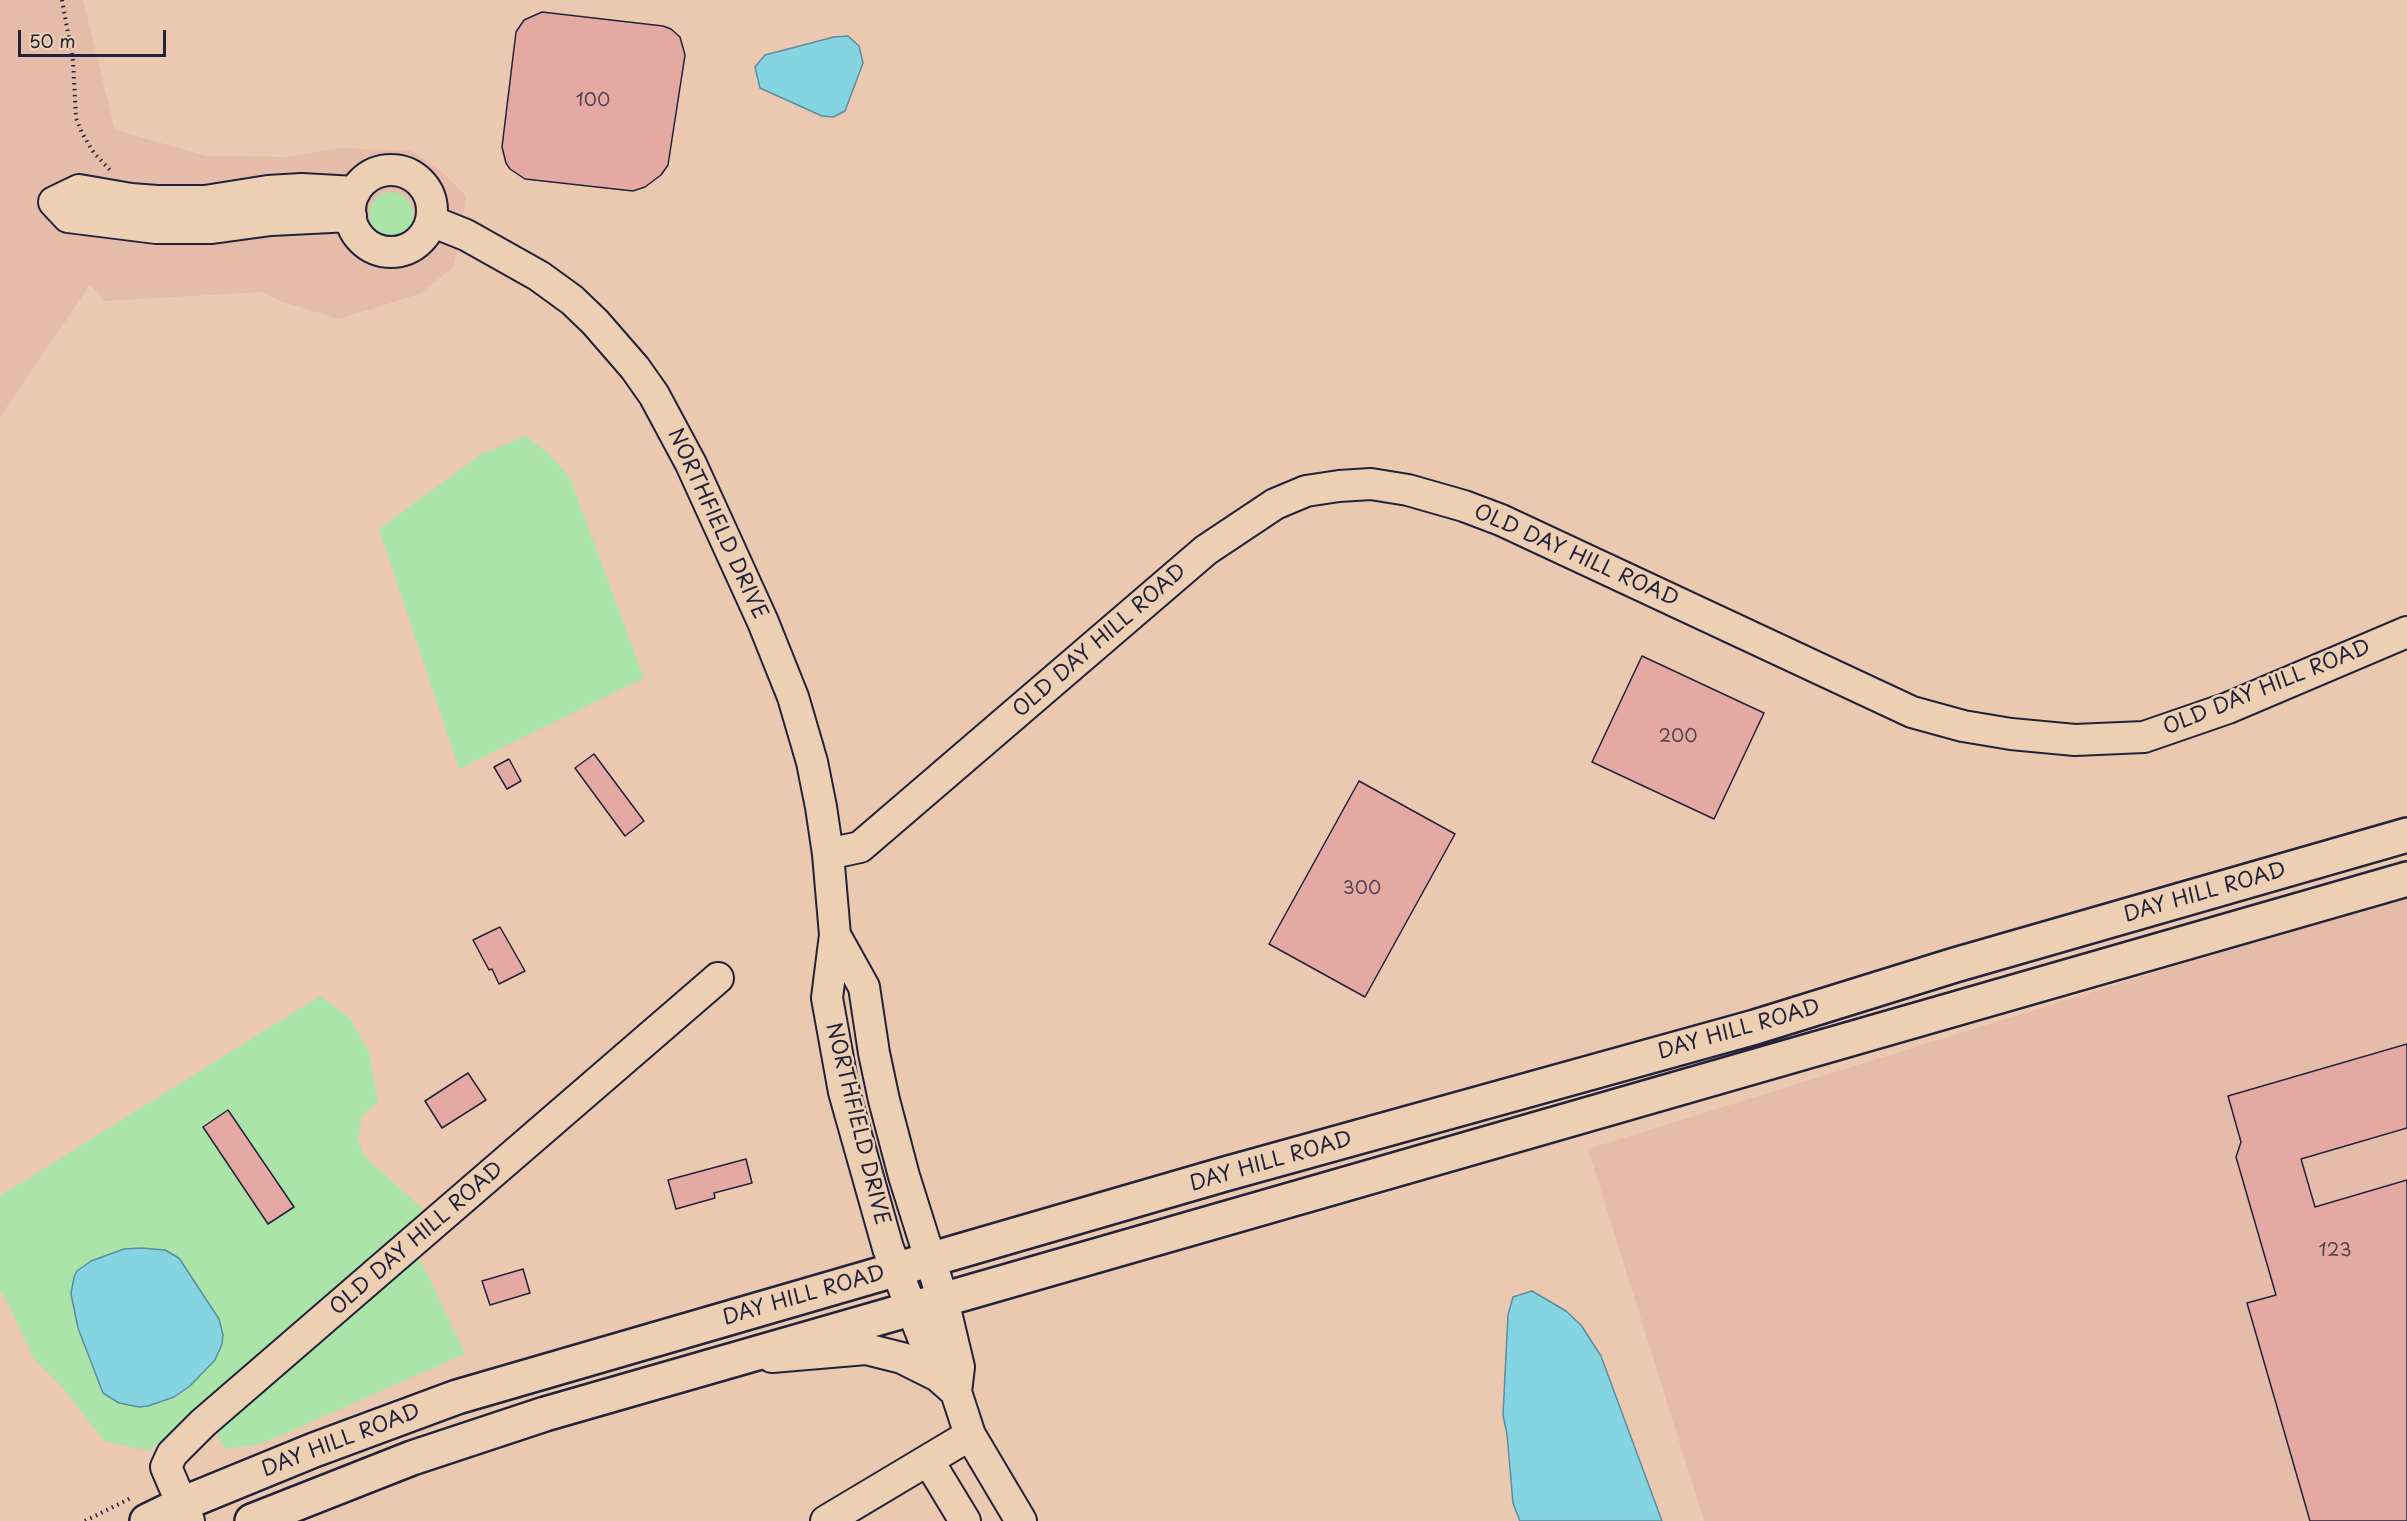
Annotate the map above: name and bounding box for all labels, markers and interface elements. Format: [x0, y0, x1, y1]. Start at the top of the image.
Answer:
scale bar [21, 18, 170, 56]
text: 50 m [29, 27, 76, 54]
house number: 100 [576, 90, 610, 112]
street label: NORTHFIELD DRIVE [662, 425, 772, 623]
street label: OLD DAY HILL ROAD [1470, 499, 1682, 613]
street label: OLD DAY HILL ROAD [1008, 559, 1192, 723]
street label: OLD DAY HILL ROAD [2160, 635, 2374, 741]
house number: 200 [1659, 726, 1697, 748]
street label: DAY HILL ROAD [2121, 858, 2289, 928]
house number: 300 [1343, 878, 1381, 900]
street label: DAY HILL ROAD [1655, 995, 1823, 1065]
street label: NORTHFIELD DRIVE [820, 1020, 894, 1228]
street label: DAY HILL ROAD [1187, 1127, 1355, 1197]
street label: OLD DAY HILL ROAD [325, 1157, 509, 1321]
house number: 123 [2319, 1240, 2351, 1262]
street label: DAY HILL ROAD [720, 1261, 888, 1331]
street label: DAY HILL ROAD [258, 1399, 424, 1483]

